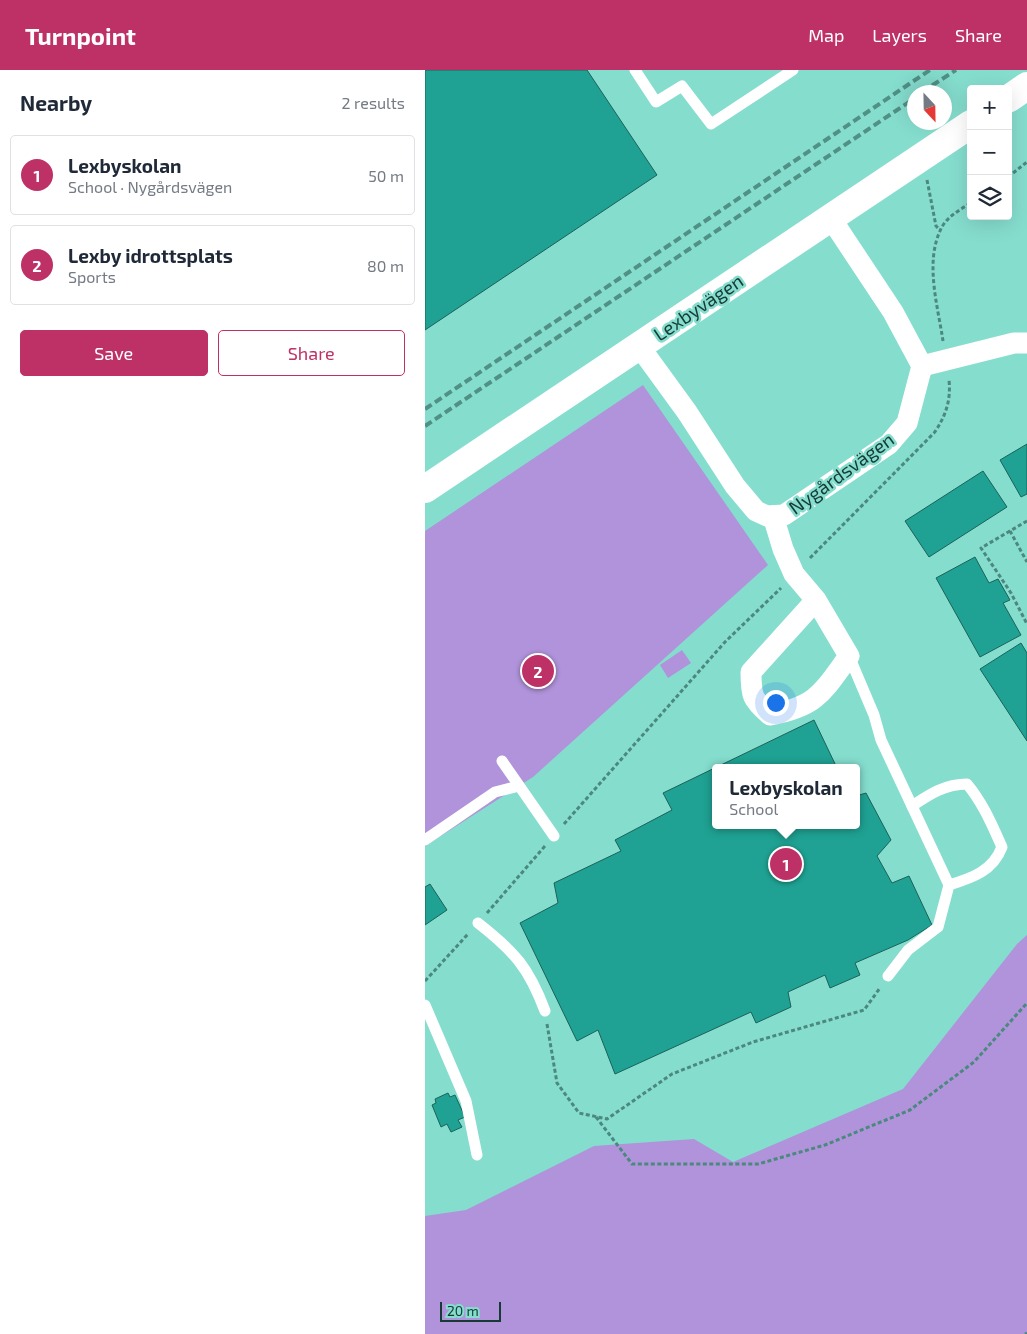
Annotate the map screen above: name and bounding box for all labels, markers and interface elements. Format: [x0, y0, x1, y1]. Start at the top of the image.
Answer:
text: Turnpoint [25, 21, 136, 50]
text: Map [808, 24, 844, 46]
text: Layers [872, 24, 927, 46]
text: Share [955, 24, 1002, 46]
north arrow [907, 85, 952, 130]
map controls [967, 85, 1012, 220]
button: + [967, 85, 1012, 130]
text: Nearby [20, 90, 92, 115]
text: 2 results [342, 93, 405, 112]
button: − [967, 130, 1012, 175]
text: Lexbyskolan [68, 154, 182, 177]
text: 1 [34, 166, 40, 185]
text: 50 m [368, 166, 404, 185]
button: layers [967, 175, 1012, 220]
text: School · Nygårdsvägen [68, 177, 232, 196]
text: Lexby idrottsplats [68, 244, 233, 267]
text: 2 [32, 256, 42, 275]
text: 80 m [367, 256, 404, 275]
text: Sports [68, 267, 116, 286]
street label: Lexbyvägen [649, 269, 747, 345]
button: Save [20, 330, 208, 376]
button: Share [218, 330, 405, 376]
street label: Nygårdsvägen [784, 427, 898, 519]
pin: 2 [522, 652, 554, 690]
your location [763, 690, 789, 716]
popup [712, 764, 860, 829]
text: Lexbyskolan [729, 776, 843, 799]
text: School [729, 799, 778, 818]
pin: 1 [770, 845, 802, 883]
scale bar [440, 1299, 501, 1322]
text: 20 m [447, 1302, 479, 1319]

